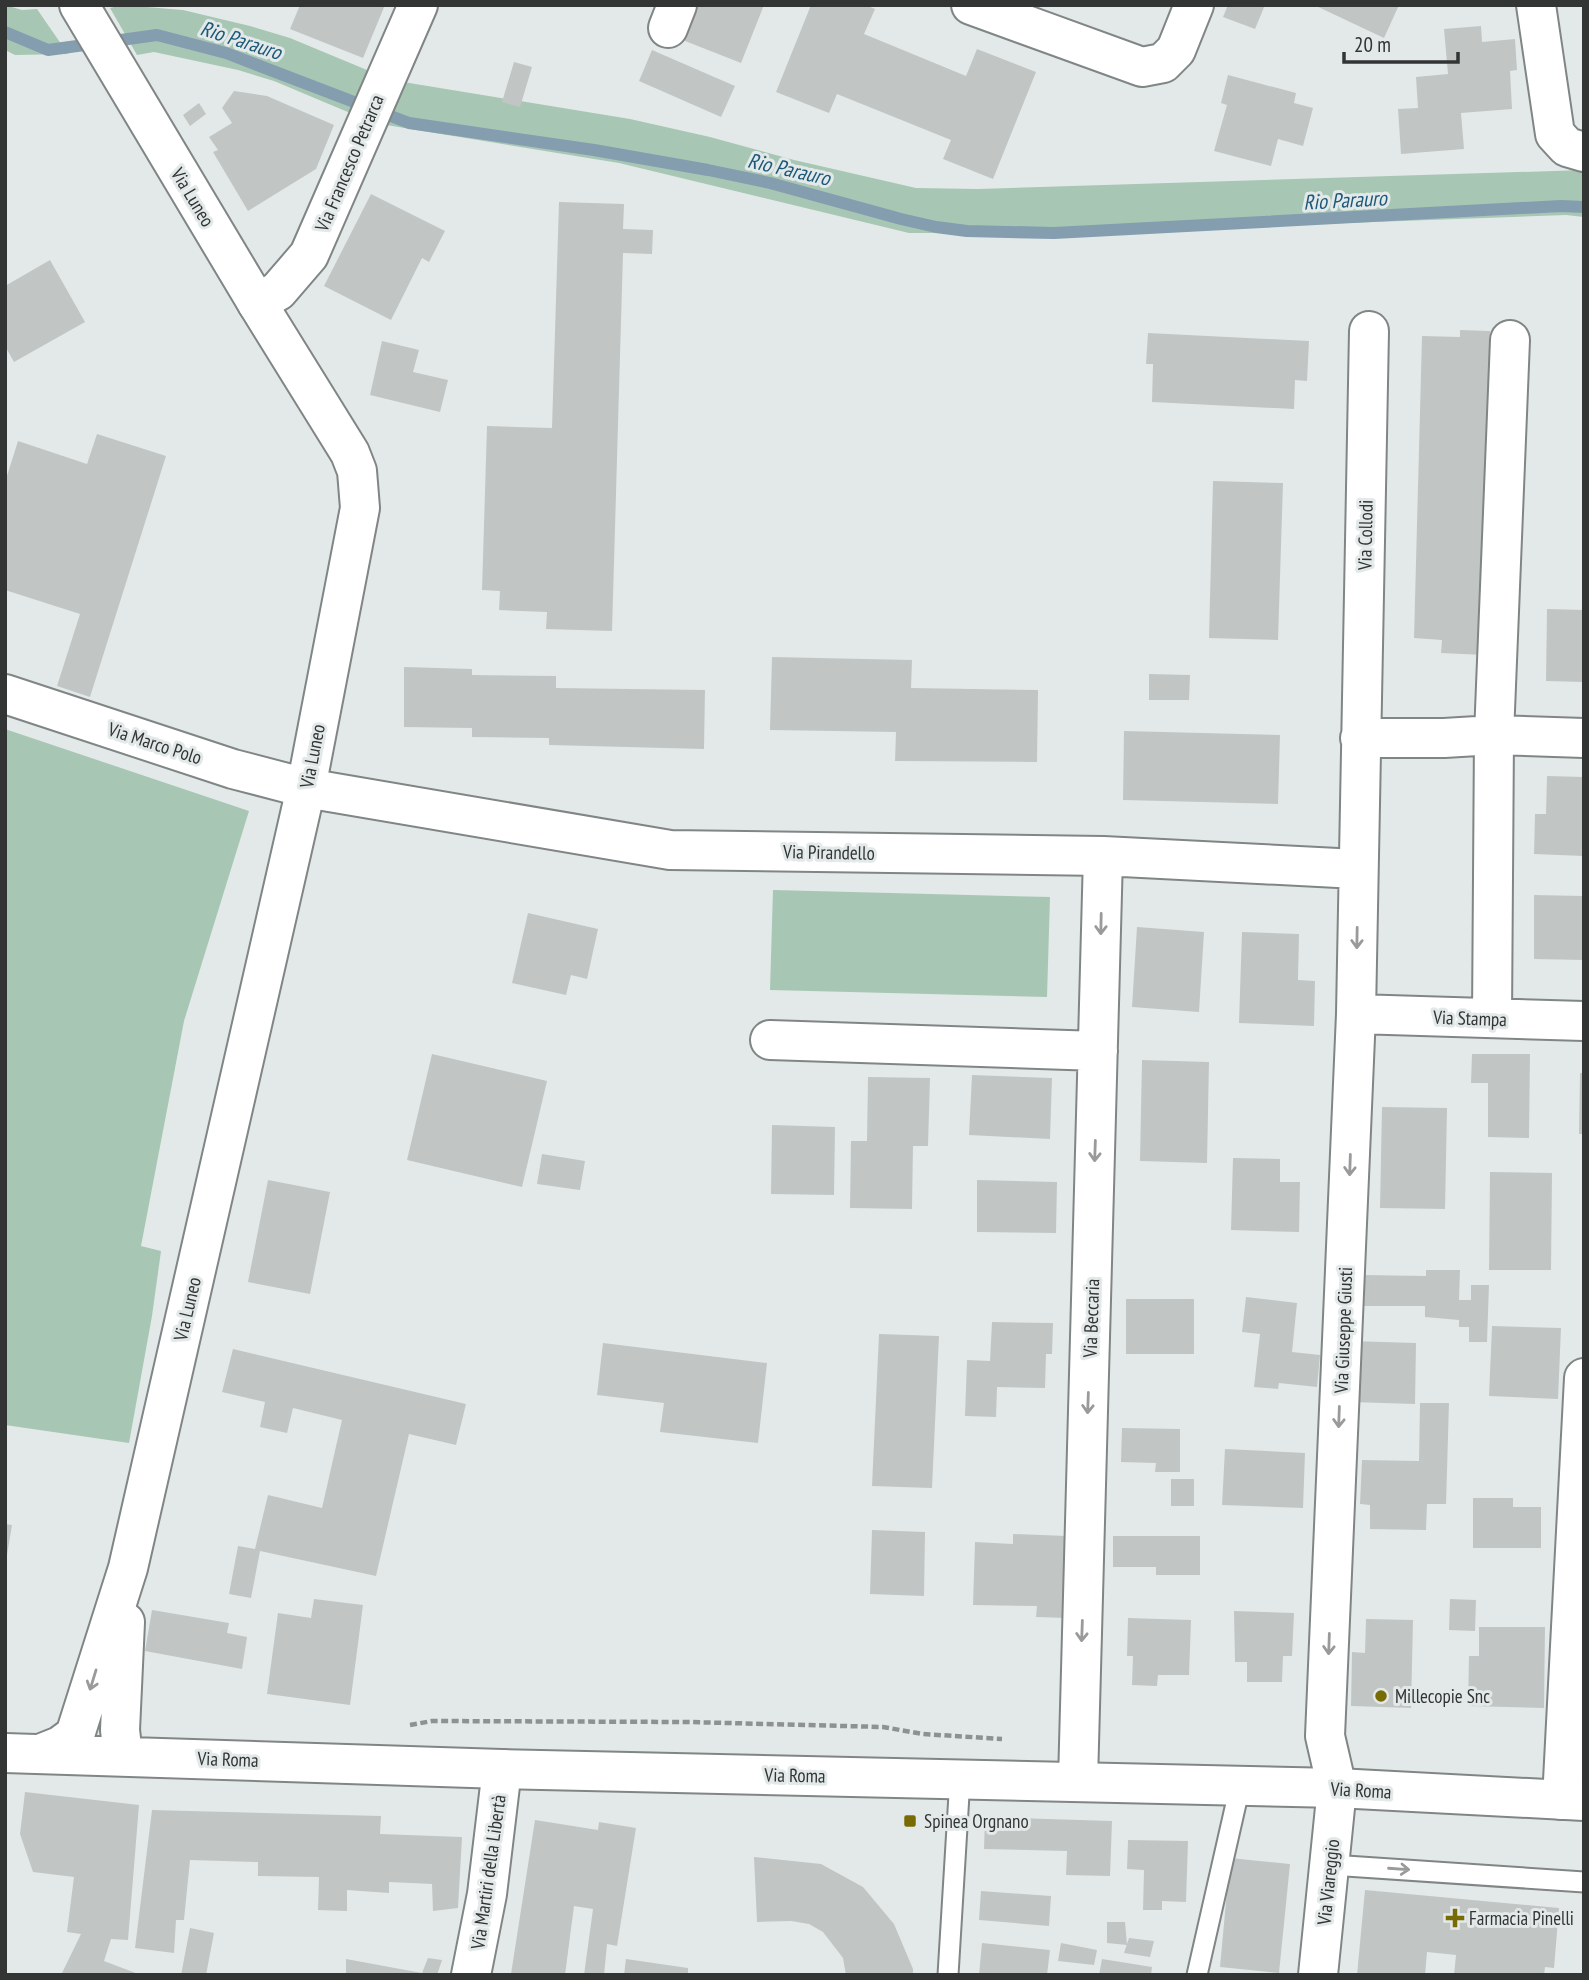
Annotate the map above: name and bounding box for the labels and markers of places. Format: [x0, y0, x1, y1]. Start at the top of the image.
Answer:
place label: Millecopie Snc [1395, 1684, 1490, 1708]
marker: Millecopie Snc [1373, 1688, 1389, 1704]
place label: Spinea Orgnano [924, 1809, 1029, 1833]
marker: Spinea Orgnano [902, 1813, 918, 1829]
place label: Farmacia Pinelli [1469, 1906, 1574, 1930]
marker: Farmacia Pinelli [1447, 1910, 1463, 1926]

